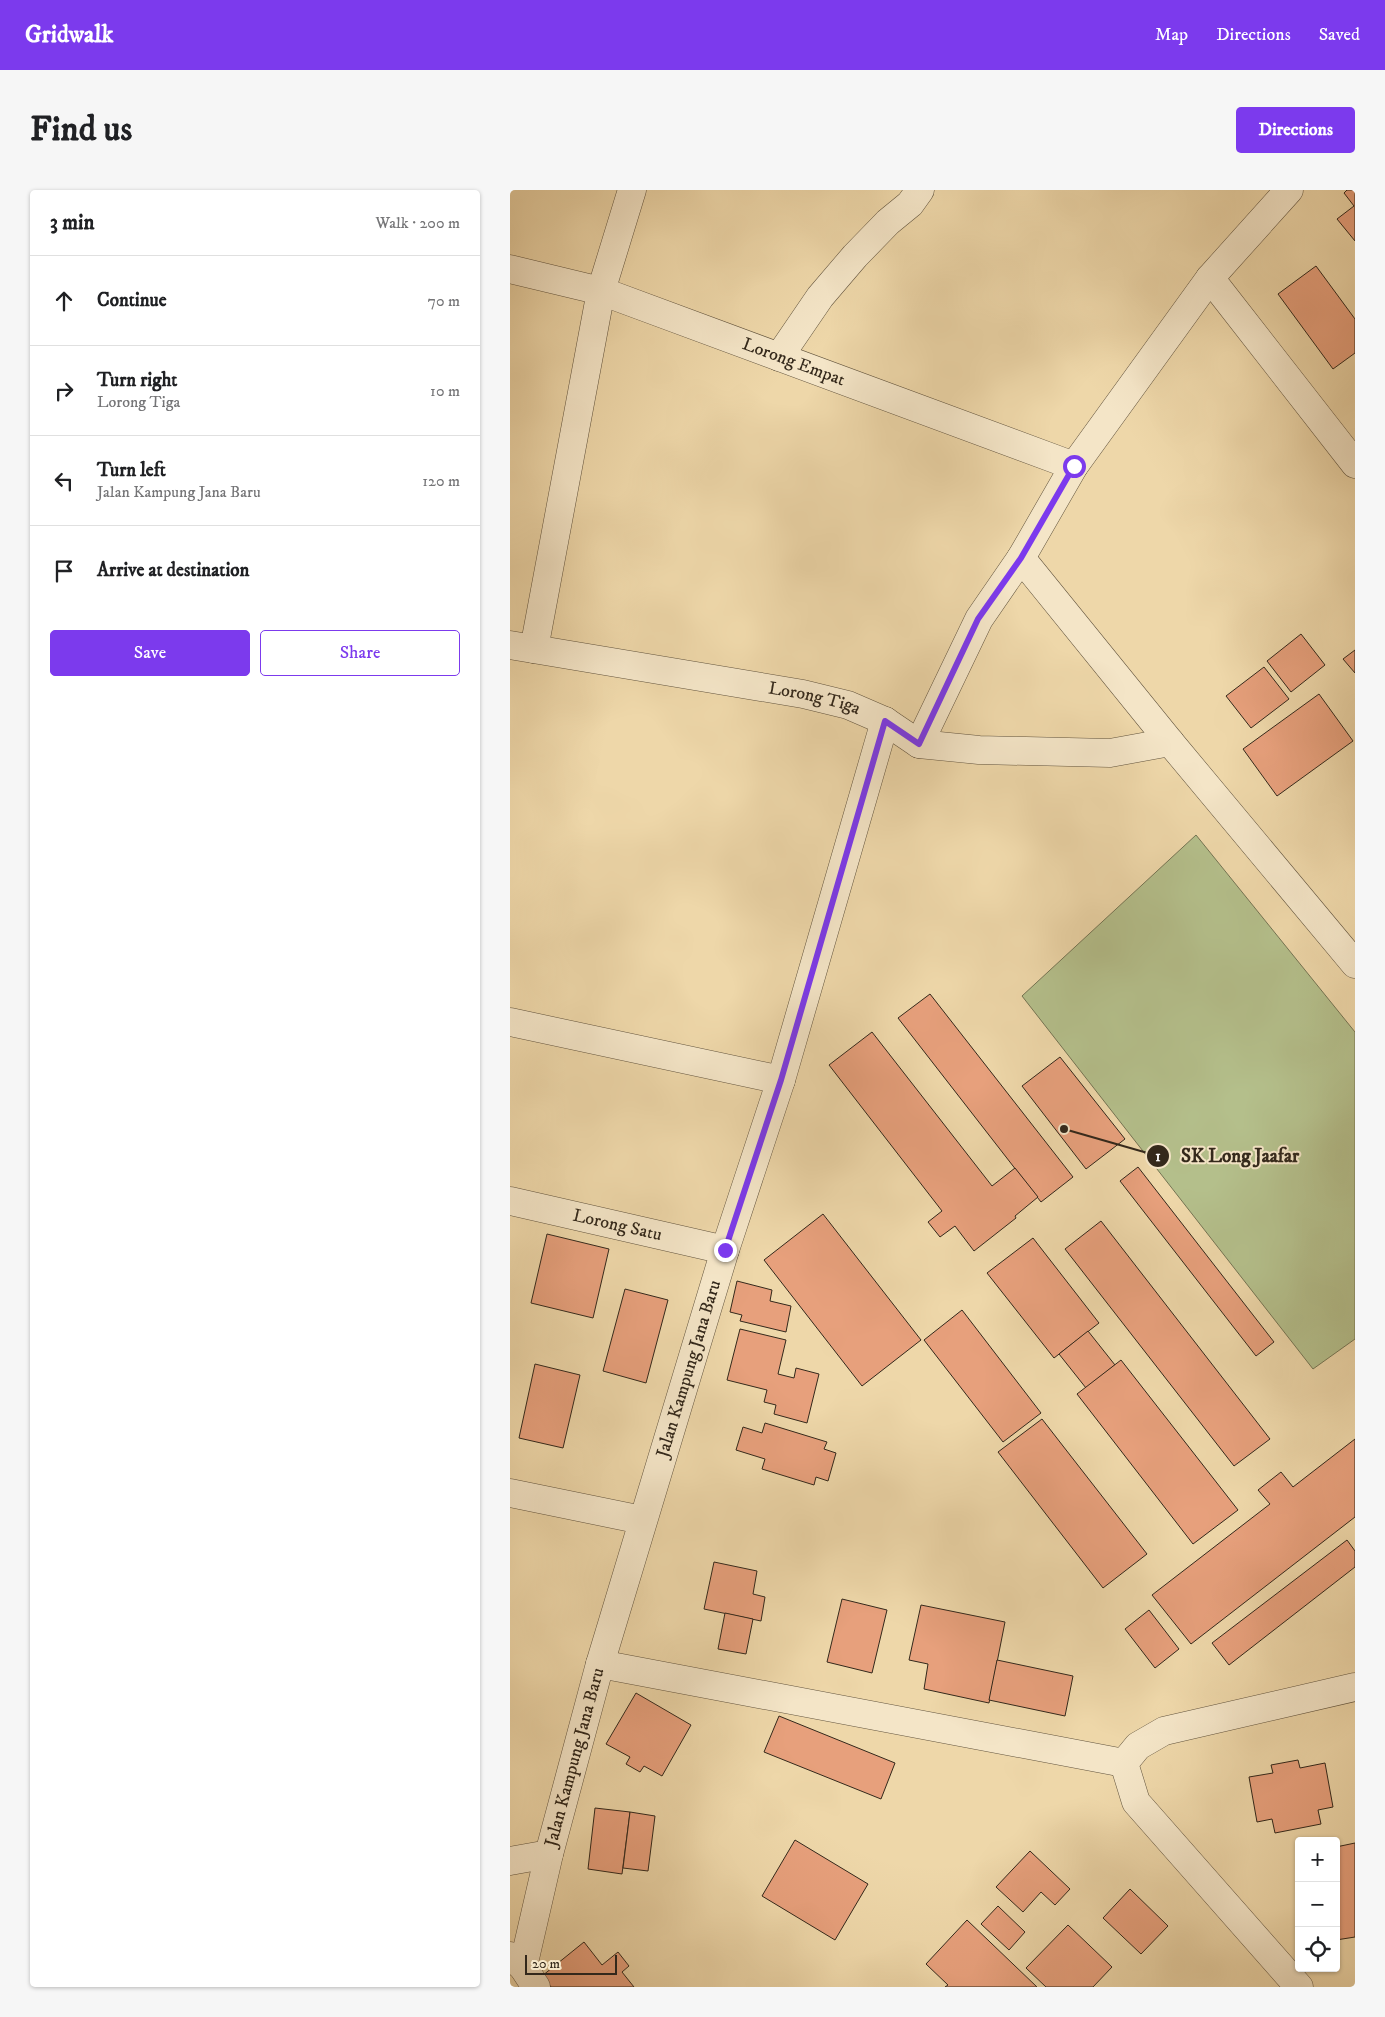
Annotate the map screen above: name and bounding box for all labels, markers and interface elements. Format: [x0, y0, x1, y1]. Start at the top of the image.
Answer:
text: Gridwalk [25, 20, 113, 50]
text: Map [1155, 24, 1188, 46]
text: Directions [1216, 24, 1291, 46]
text: Saved [1319, 24, 1360, 46]
button: Directions [1236, 107, 1355, 153]
text: Find us [30, 108, 132, 152]
text: 3 min [50, 210, 95, 236]
text: Walk · 200 m [376, 213, 460, 233]
icon: ahead [50, 287, 78, 315]
text: Continue [97, 289, 167, 312]
text: 70 m [428, 291, 460, 311]
street label: Lorong Empat [739, 333, 848, 391]
text: Turn right [97, 369, 177, 392]
icon: right [50, 377, 78, 405]
text: 10 m [430, 381, 460, 401]
text: Lorong Tiga [97, 392, 180, 412]
route start [1063, 455, 1086, 478]
text: Turn left [97, 459, 166, 482]
icon: left [50, 467, 78, 495]
text: 120 m [422, 471, 460, 491]
text: Jalan Kampung Jana Baru [97, 482, 261, 502]
icon: arrive [50, 557, 78, 585]
text: Arrive at destination [97, 559, 249, 582]
button: Save [50, 630, 250, 676]
button: Share [260, 630, 460, 676]
street label: Lorong Tiga [767, 677, 864, 720]
callout: SK Long Jaafar [1146, 1139, 1309, 1173]
text: SK Long Jaafar [1181, 1145, 1300, 1168]
text: 1 [1155, 1147, 1161, 1166]
street label: Lorong Satu [571, 1205, 664, 1246]
route end [714, 1239, 737, 1262]
street label: Jalan Kampung Jana Baru [651, 1277, 726, 1462]
street label: Jalan Kampung Jana Baru [540, 1665, 610, 1851]
map controls [1295, 1837, 1340, 1972]
button: + [1295, 1837, 1340, 1882]
button: − [1295, 1882, 1340, 1927]
button: locate [1295, 1927, 1340, 1972]
scale bar [525, 1952, 618, 1975]
text: 20 m [532, 1955, 560, 1973]

